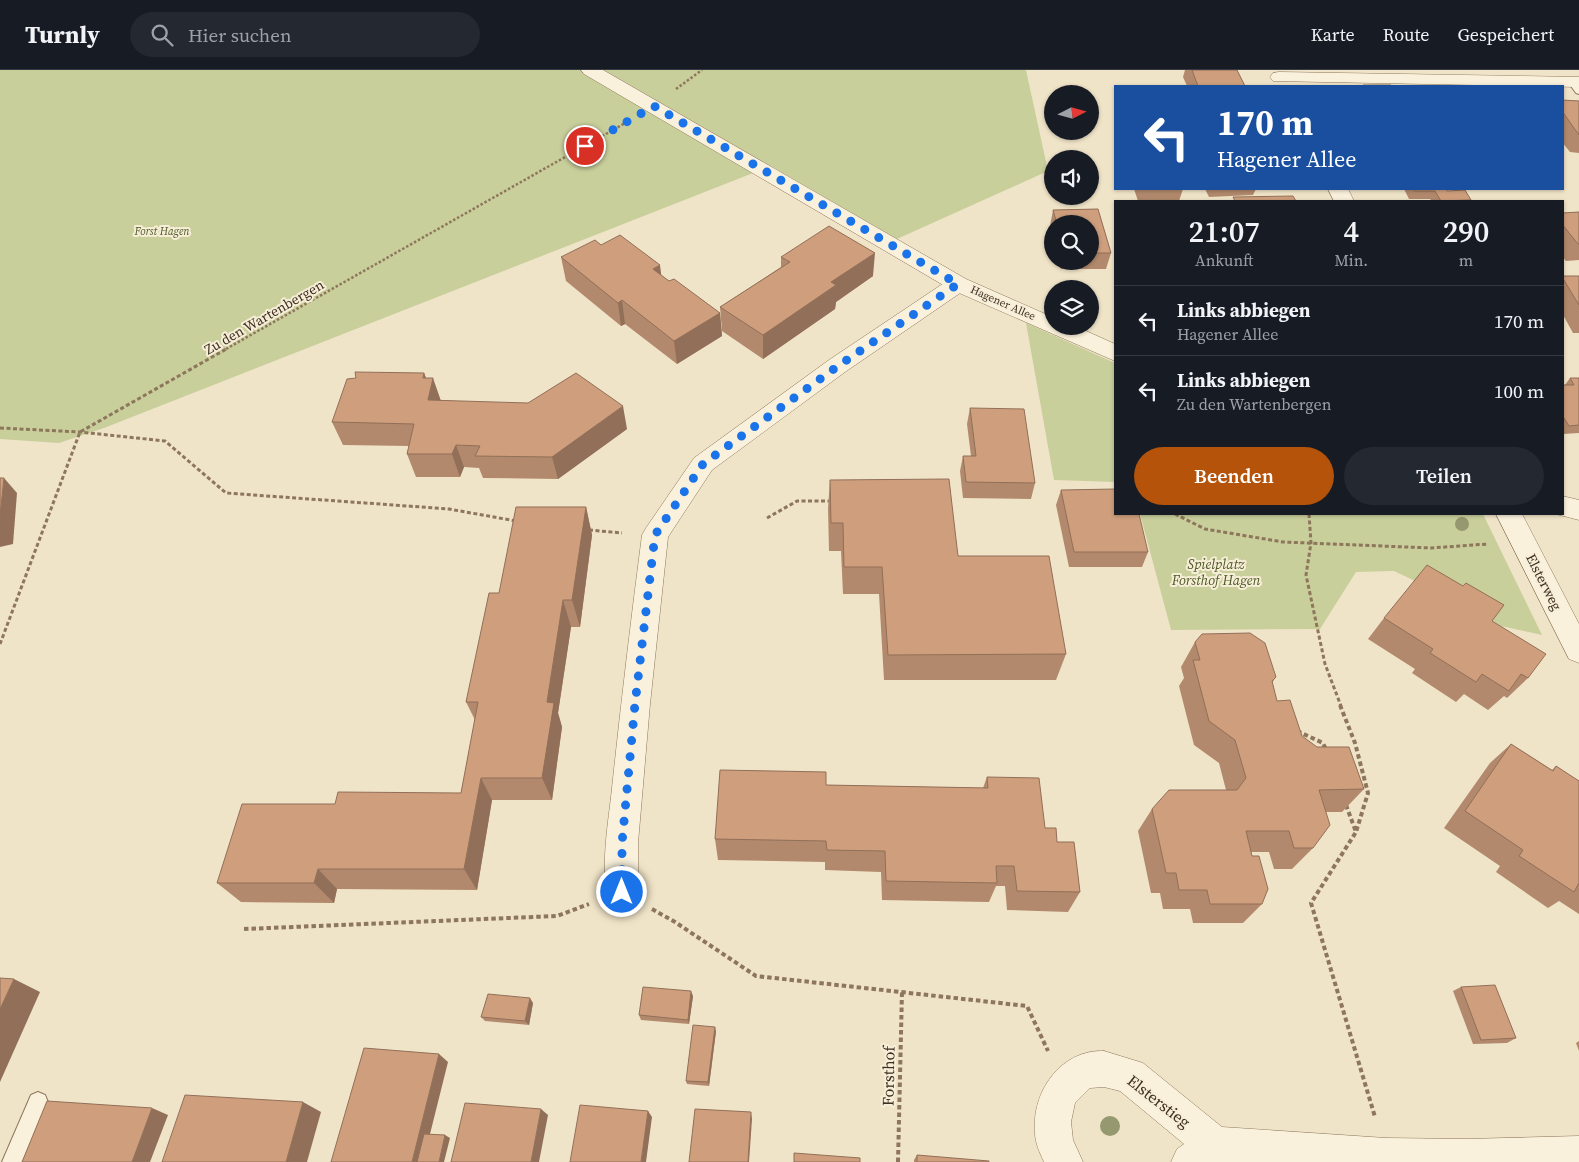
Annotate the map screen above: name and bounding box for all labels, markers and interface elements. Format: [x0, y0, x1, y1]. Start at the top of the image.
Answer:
search box [130, 12, 480, 57]
text: Turnly [25, 18, 100, 51]
icon: search [148, 21, 176, 49]
text: Hier suchen [188, 22, 292, 48]
text: Karte [1311, 22, 1355, 47]
text: Route [1383, 22, 1429, 47]
text: Gespeichert [1457, 22, 1554, 47]
north arrow [1044, 85, 1099, 140]
map controls [1044, 85, 1099, 335]
text: 170 m [1217, 99, 1313, 147]
icon: left [1134, 105, 1199, 170]
pin [564, 125, 606, 167]
icon: arrive [571, 132, 599, 160]
text: Hagener Allee [1217, 144, 1356, 174]
button: sound [1044, 150, 1099, 205]
text: 21:07 [1189, 211, 1260, 252]
text: 4 [1343, 211, 1359, 252]
text: 290 [1443, 211, 1489, 252]
button: search [1044, 215, 1099, 270]
park label: Forst Hagen [133, 224, 190, 239]
text: Ankunft [1195, 249, 1253, 271]
text: Min. [1334, 249, 1368, 271]
text: m [1459, 249, 1473, 271]
street label: Zu den Wartenbergen [201, 274, 328, 359]
button: layers [1044, 280, 1099, 335]
street label: Hagener Allee [968, 282, 1038, 324]
text: Links abbiegen [1177, 297, 1310, 323]
icon: left [1134, 307, 1162, 335]
text: 170 m [1494, 308, 1544, 334]
text: Hagener Allee [1177, 323, 1278, 345]
text: Links abbiegen [1177, 367, 1310, 393]
icon: left [1134, 377, 1162, 405]
text: 100 m [1494, 378, 1544, 404]
text: Zu den Wartenbergen [1177, 393, 1331, 415]
button: Beenden [1134, 447, 1334, 505]
button: Teilen [1344, 447, 1544, 505]
street label: Elsterweg [1521, 550, 1567, 614]
park label: Spielplatz Forsthof Hagen [1171, 554, 1260, 590]
position arrow [595, 865, 647, 917]
street label: Forsthof [876, 1044, 900, 1106]
street label: Elsterstieg [1123, 1069, 1195, 1133]

